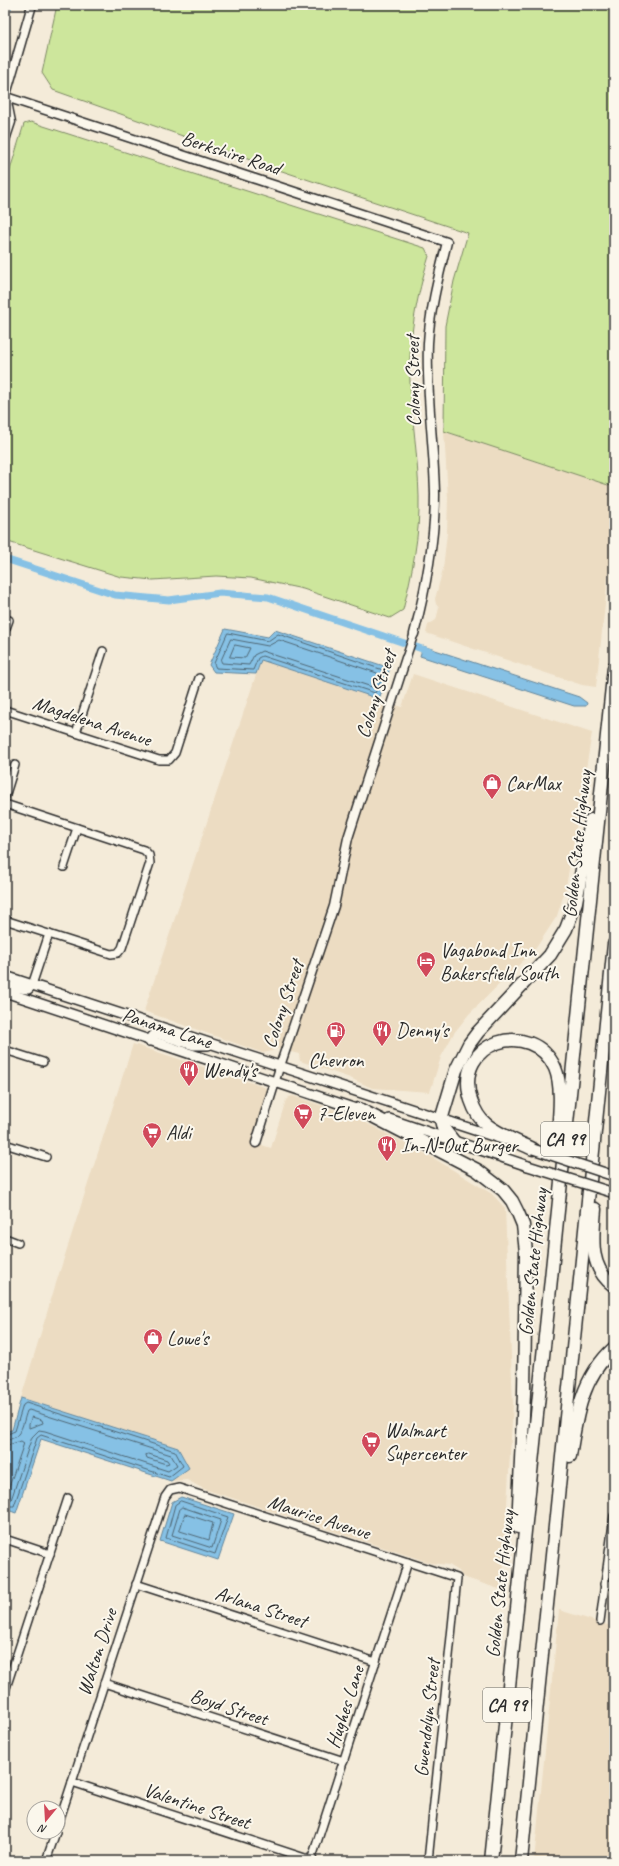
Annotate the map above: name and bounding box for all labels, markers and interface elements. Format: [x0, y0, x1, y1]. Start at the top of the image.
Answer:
street label: Berkshire Road [178, 125, 287, 182]
street label: Colony Street [400, 332, 426, 427]
street label: Colony Street [350, 644, 403, 741]
street label: Magdelena Avenue [30, 690, 156, 752]
street label: Golden State Highway [557, 767, 597, 919]
place label: CarMax [506, 771, 563, 796]
shop icon: CarMax [481, 772, 503, 800]
place label: Vagabond Inn Bakersfield South [440, 938, 560, 986]
hotel icon: Vagabond Inn Bakersfield South [415, 950, 437, 978]
street label: Colony Street [256, 954, 311, 1051]
street label: Panama Lane [119, 1002, 216, 1055]
place label: Denny's [396, 1018, 450, 1043]
restaurant icon: Denny's [371, 1019, 393, 1047]
fuel station icon: Chevron [325, 1020, 347, 1048]
place label: Chevron [308, 1048, 365, 1073]
place label: Wendy's [203, 1058, 259, 1083]
restaurant icon: Wendy's [178, 1059, 200, 1087]
place label: 7-Eleven [317, 1101, 376, 1126]
supermarket icon: 7-Eleven [292, 1102, 314, 1130]
place label: Aldi [166, 1120, 193, 1145]
supermarket icon: Aldi [141, 1121, 163, 1149]
road number: CA 99 [541, 1122, 589, 1156]
place label: In-N-Out Burger [401, 1133, 519, 1158]
restaurant icon: In-N-Out Burger [376, 1134, 398, 1162]
street label: Golden State Highway [513, 1185, 553, 1337]
place label: Lowe's [167, 1326, 211, 1351]
shop icon: Lowe's [142, 1327, 164, 1355]
place label: Walmart Supercenter [385, 1418, 468, 1466]
supermarket icon: Walmart Supercenter [360, 1430, 382, 1458]
street label: Maurice Avenue [265, 1489, 375, 1546]
street label: Golden State Highway [480, 1507, 520, 1659]
street label: Arlana Street [212, 1580, 313, 1635]
street label: Walton Drive [71, 1604, 123, 1699]
street label: Gwendolyn Street [408, 1655, 446, 1778]
street label: Hughes Lane [320, 1661, 371, 1751]
street label: Boyd Street [187, 1683, 273, 1732]
road number: CA 99 [483, 1688, 531, 1722]
street label: Valentine Street [141, 1777, 256, 1836]
north arrow [26, 1800, 66, 1840]
text: N [35, 1821, 48, 1837]

